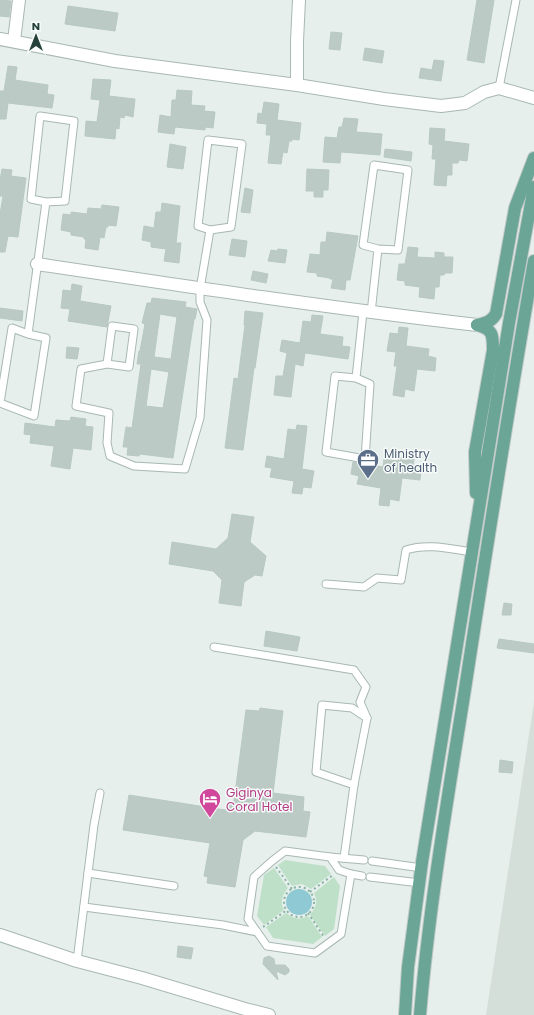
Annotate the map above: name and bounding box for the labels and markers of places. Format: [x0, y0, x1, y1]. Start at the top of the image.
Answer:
place label: Ministry of health [384, 445, 437, 476]
office icon: Ministry of health [355, 447, 381, 480]
place label: Giginya Coral Hotel [226, 784, 292, 815]
hotel icon: Giginya Coral Hotel [197, 786, 223, 819]

